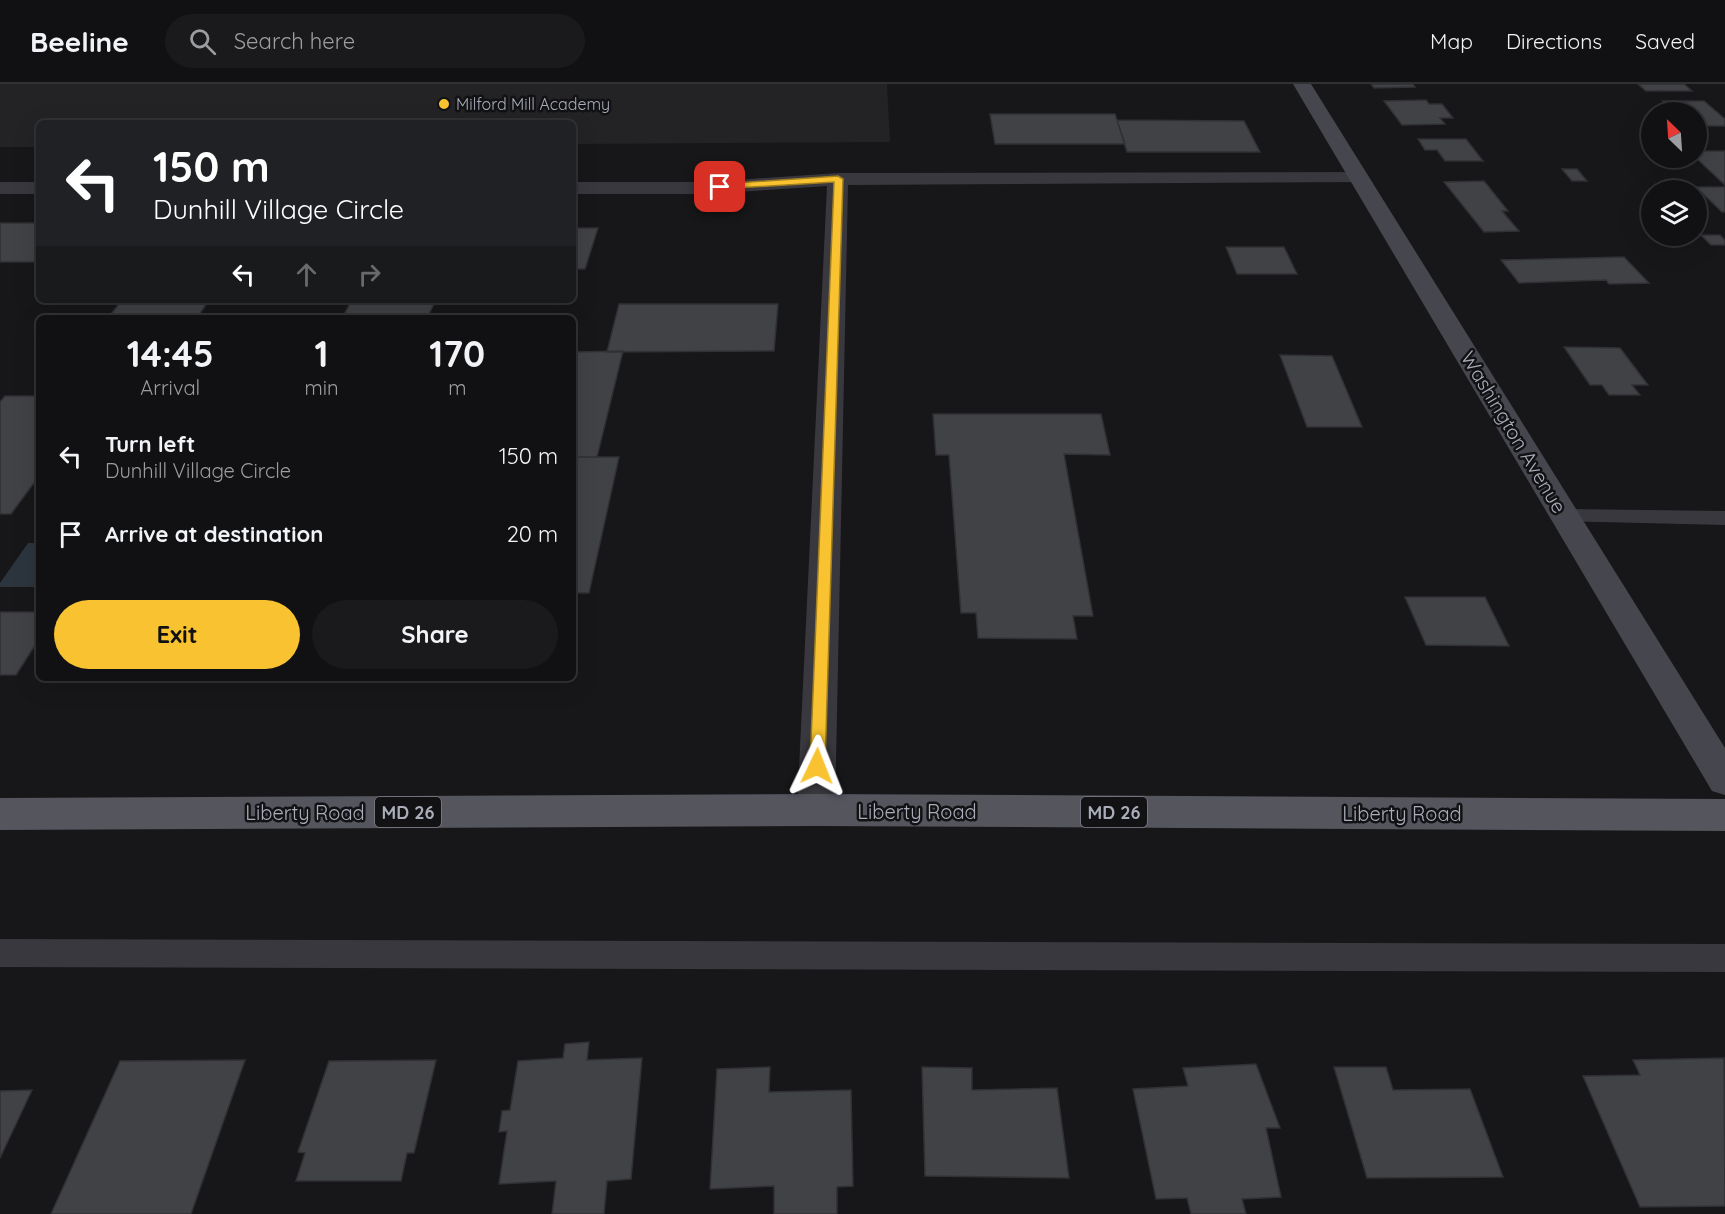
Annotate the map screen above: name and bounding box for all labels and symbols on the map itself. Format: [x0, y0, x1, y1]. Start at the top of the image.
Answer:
place label: Milford Mill Academy [456, 94, 610, 114]
marker: Milford Mill Academy [437, 97, 451, 111]
north arrow [1641, 102, 1707, 168]
pin [694, 161, 745, 212]
street label: Washington Avenue [1456, 346, 1572, 518]
position arrow [785, 734, 849, 798]
road number: MD 26 [375, 797, 441, 827]
road number: MD 26 [1081, 797, 1147, 827]
street label: Liberty Road [857, 799, 977, 824]
street label: Liberty Road [245, 800, 365, 825]
street label: Liberty Road [1342, 801, 1462, 826]

